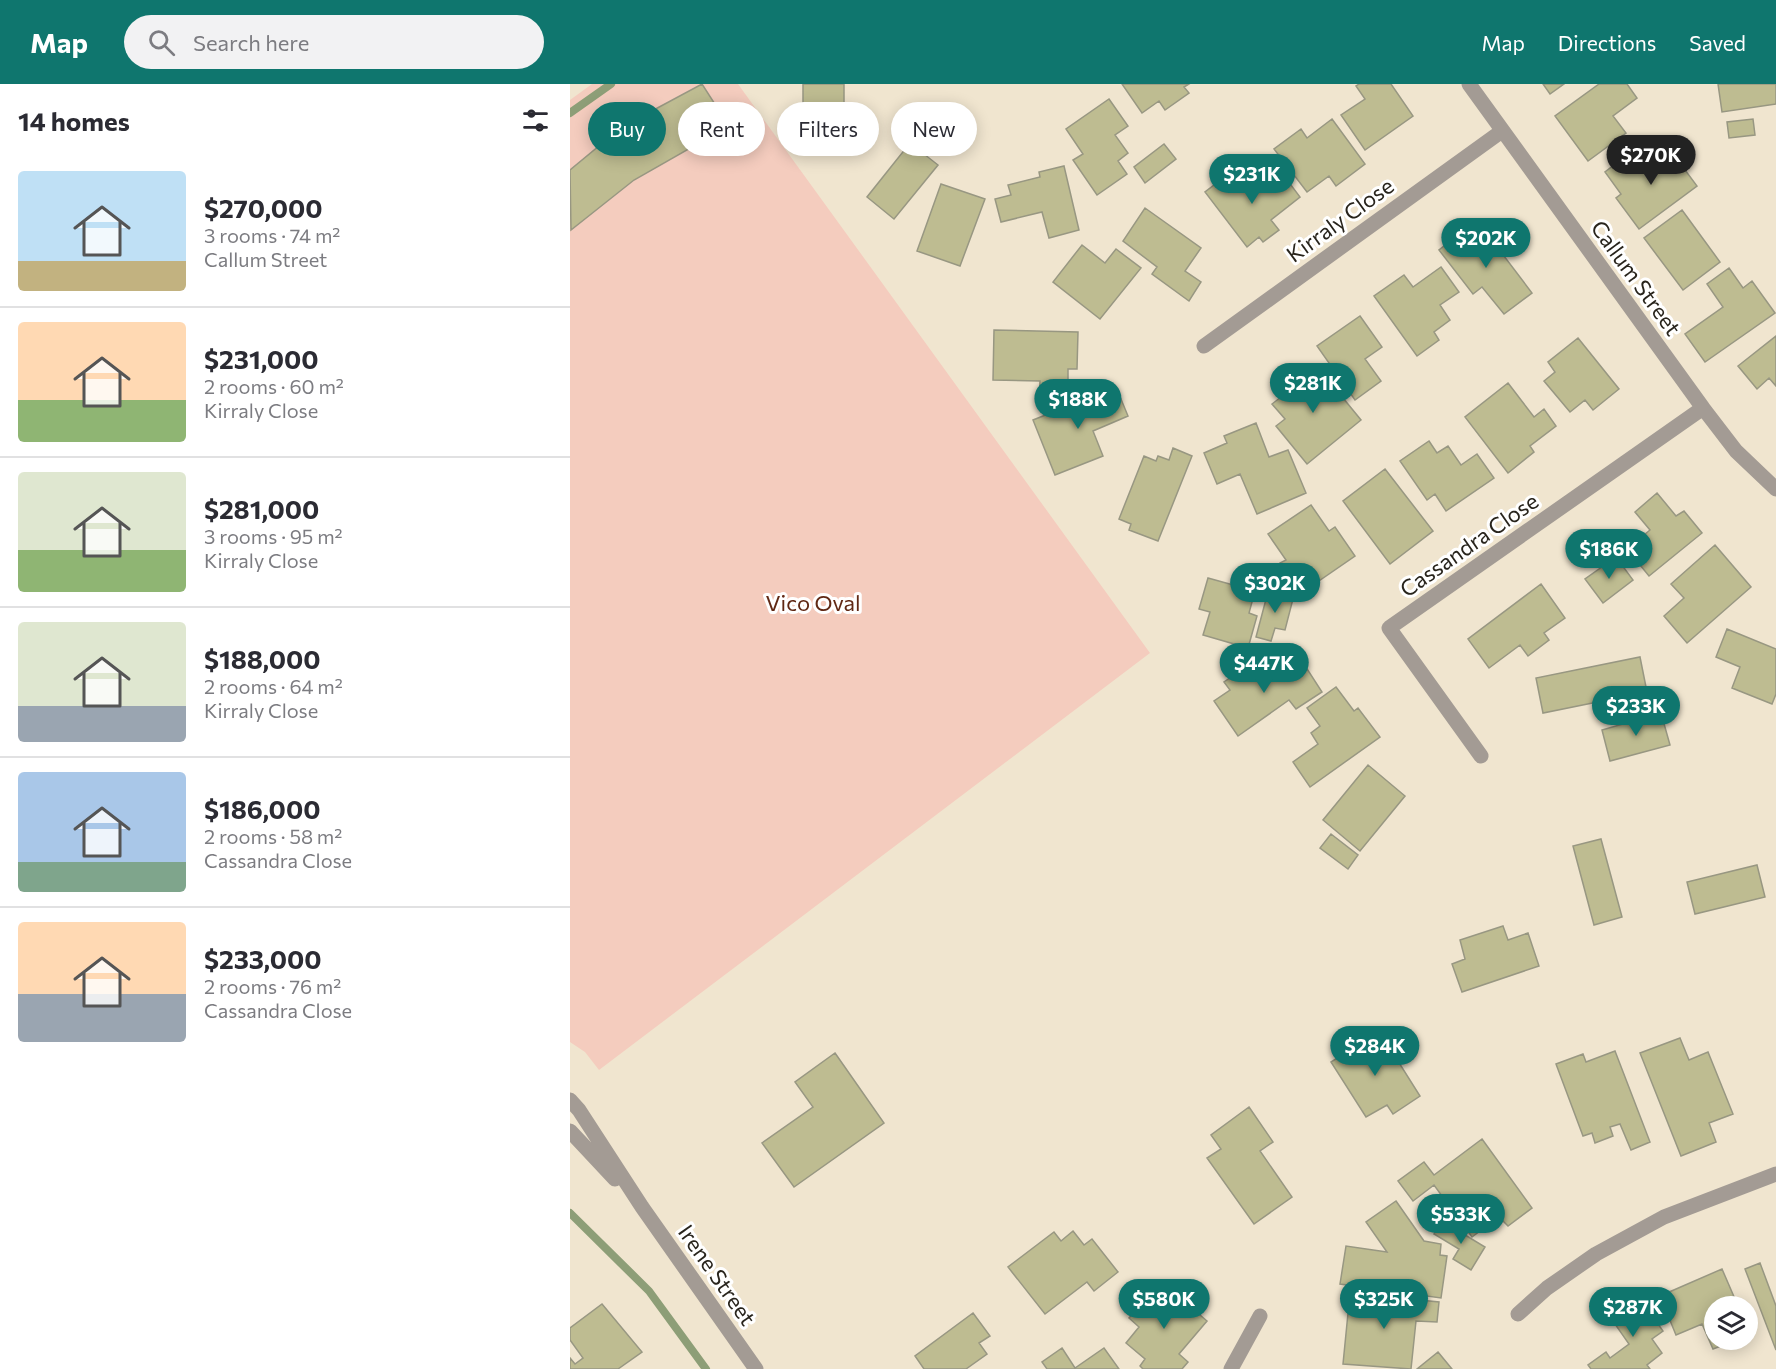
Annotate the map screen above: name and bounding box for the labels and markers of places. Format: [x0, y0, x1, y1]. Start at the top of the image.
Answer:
pin: $270K [1609, 135, 1693, 186]
pin: $231K [1210, 154, 1294, 205]
pin: $202K [1444, 218, 1528, 269]
pin: $281K [1271, 363, 1355, 414]
pin: $188K [1036, 379, 1120, 430]
pin: $186K [1567, 529, 1651, 580]
pin: $302K [1233, 563, 1317, 614]
pin: $447K [1222, 643, 1306, 694]
pin: $233K [1594, 686, 1678, 737]
pin: $284K [1333, 1026, 1417, 1077]
pin: $533K [1419, 1194, 1503, 1245]
pin: $580K [1122, 1279, 1206, 1330]
pin: $325K [1342, 1279, 1426, 1330]
pin: $287K [1591, 1287, 1675, 1338]

